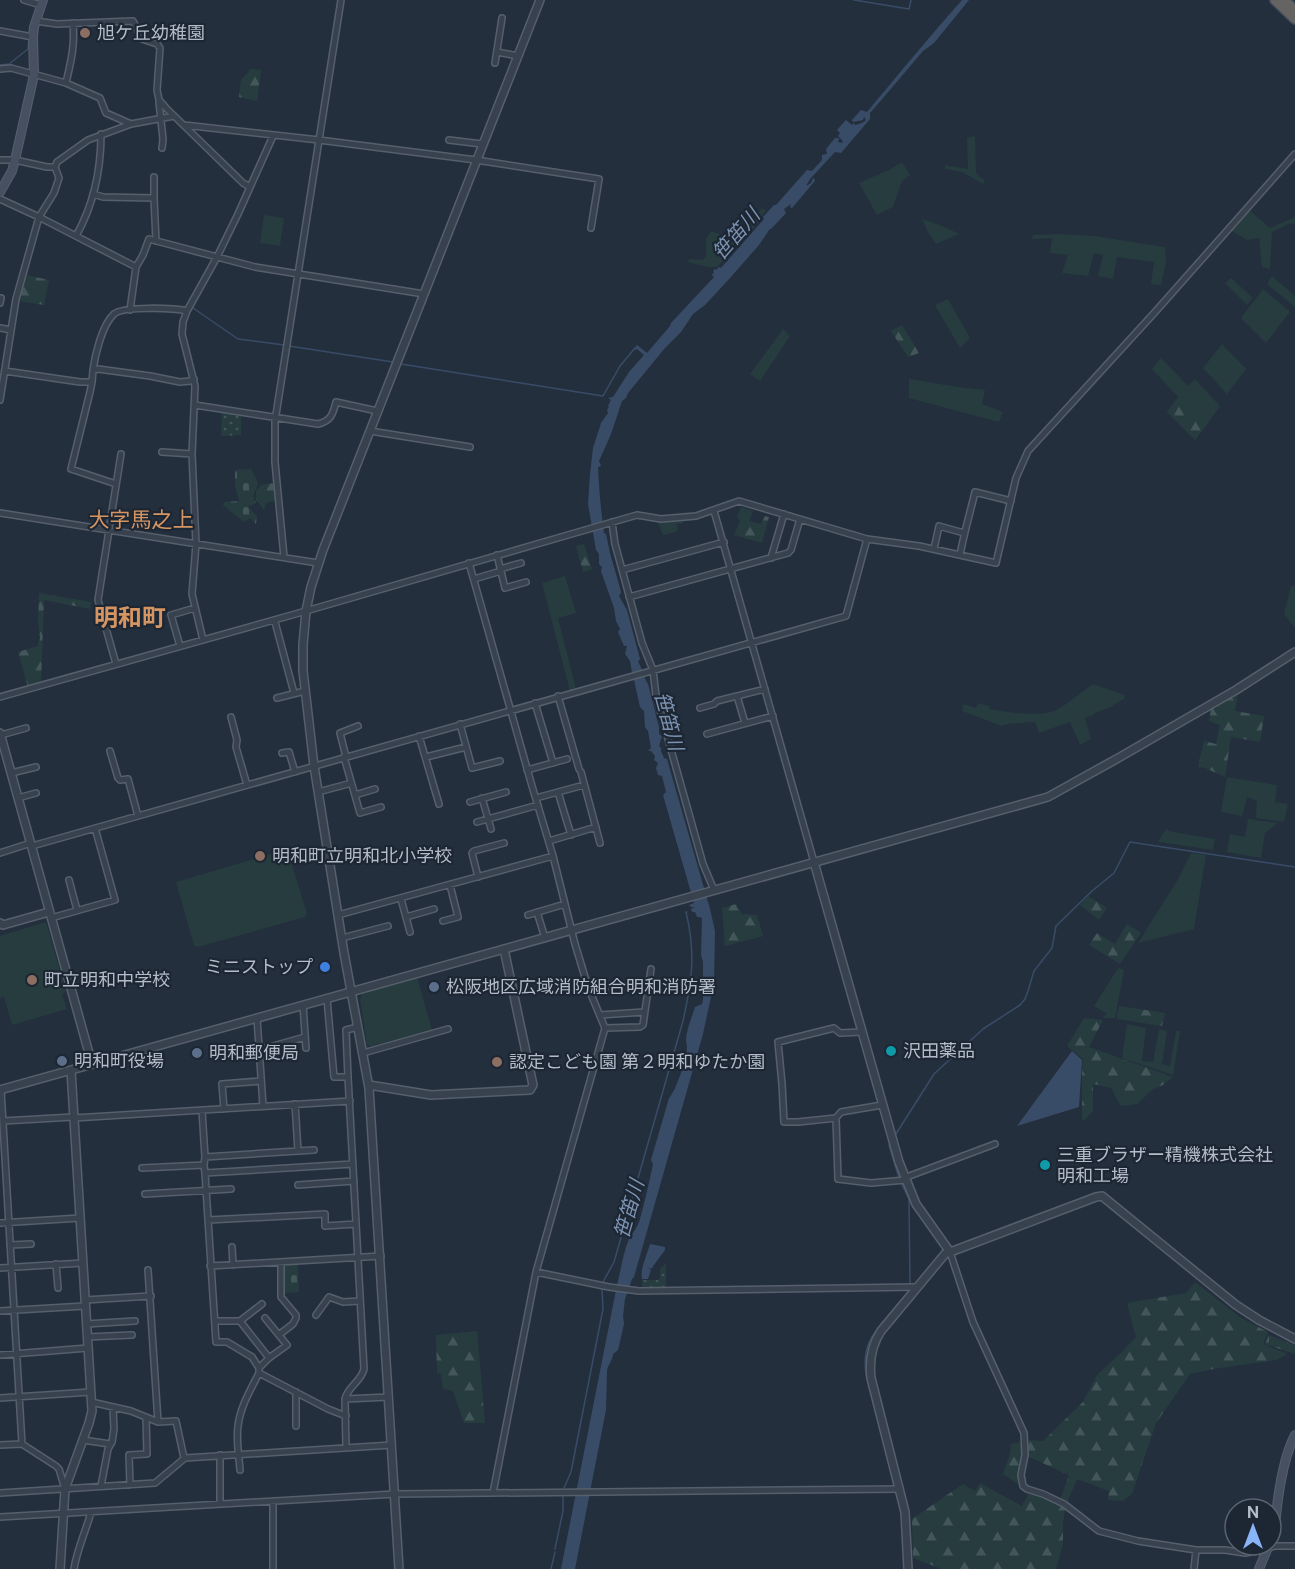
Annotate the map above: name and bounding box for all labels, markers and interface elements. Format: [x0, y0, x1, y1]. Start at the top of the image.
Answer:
place label: 旭ケ丘幼稚園 [97, 22, 205, 43]
marker: 旭ケ丘幼稚園 [78, 26, 92, 40]
water label: 笹笛川 [707, 202, 766, 265]
district label: 大字馬之上 [89, 507, 194, 532]
district label: 明和町 [94, 603, 166, 631]
water label: 笹笛川 [650, 689, 689, 755]
place label: 明和町立明和北小学校 [272, 845, 452, 866]
marker: 明和町立明和北小学校 [253, 849, 267, 863]
place label: ミニストップ [205, 956, 313, 977]
marker: ミニストップ [318, 960, 332, 974]
place label: 町立明和中学校 [44, 969, 170, 990]
marker: 町立明和中学校 [25, 973, 39, 987]
place label: 松阪地区広域消防組合明和消防署 [446, 976, 716, 997]
marker: 松阪地区広域消防組合明和消防署 [427, 980, 441, 994]
place label: 沢田薬品 [903, 1040, 975, 1061]
place label: 明和郵便局 [209, 1042, 299, 1063]
marker: 沢田薬品 [884, 1044, 898, 1058]
marker: 明和郵便局 [190, 1046, 204, 1060]
place label: 明和町役場 [74, 1050, 164, 1071]
place label: 認定こども園 第２明和ゆたか園 [509, 1051, 765, 1072]
marker: 明和町役場 [55, 1054, 69, 1068]
marker: 認定こども園 第２明和ゆたか園 [490, 1055, 504, 1069]
place label: 三重ブラザー精機株式会社 明和工場 [1057, 1144, 1273, 1186]
marker: 三重ブラザー精機株式会社 明和工場 [1038, 1158, 1052, 1172]
water label: 笹笛川 [609, 1175, 649, 1241]
north arrow [1223, 1497, 1283, 1557]
text: N [1247, 1503, 1259, 1522]

